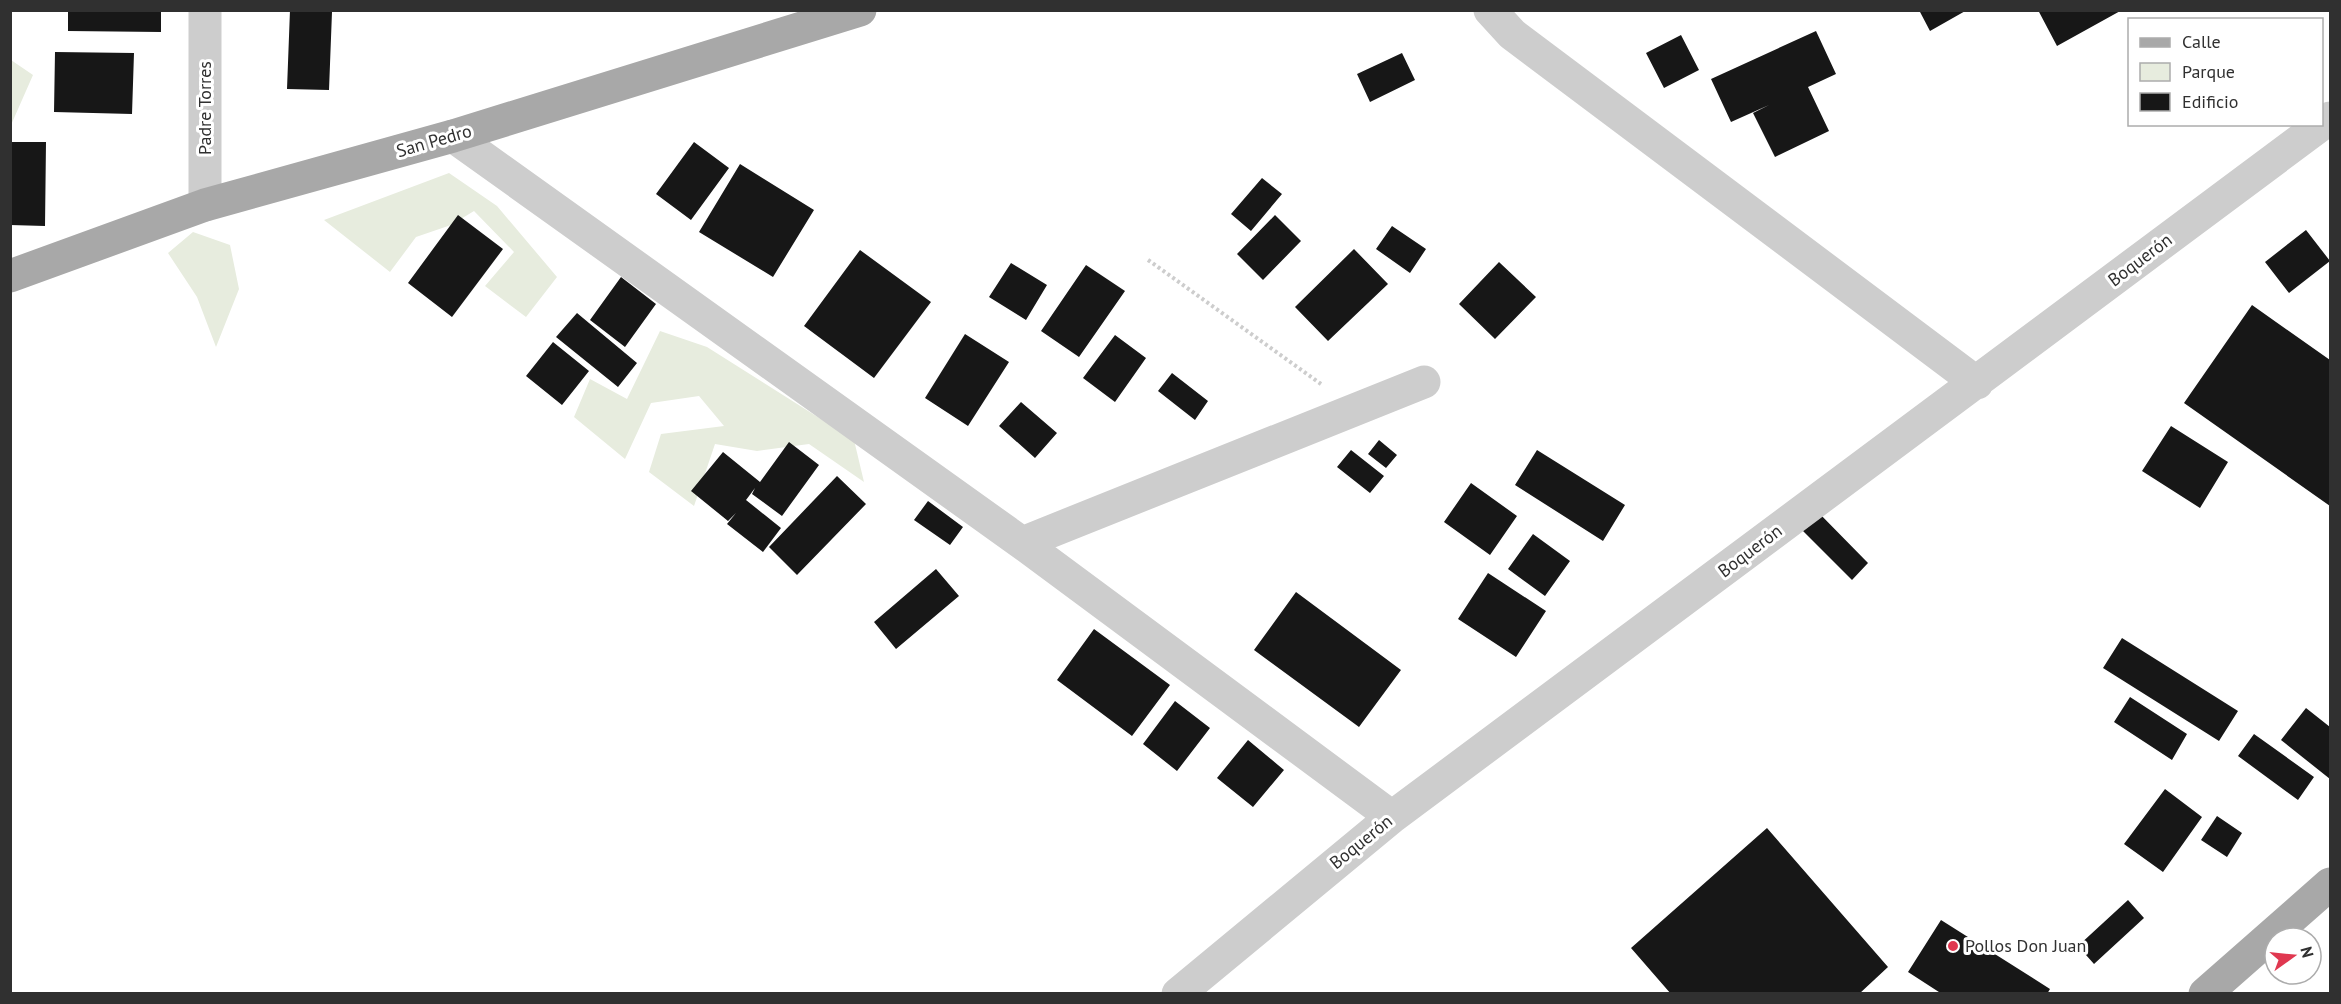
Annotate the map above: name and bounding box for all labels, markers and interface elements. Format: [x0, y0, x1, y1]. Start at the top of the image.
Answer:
legend [2128, 18, 2323, 126]
text: Calle [2182, 30, 2221, 53]
text: Parque [2182, 60, 2235, 83]
street label: Padre Torres [193, 61, 216, 155]
text: Edificio [2182, 90, 2238, 113]
street label: San Pedro [394, 119, 474, 162]
street label: Boquerón [2103, 228, 2176, 291]
street label: Boquerón [1713, 519, 1786, 582]
street label: Boquerón [1325, 809, 1397, 874]
north arrow [2263, 926, 2323, 986]
place label: Pollos Don Juan [1965, 934, 2086, 957]
marker: Pollos Don Juan [1946, 939, 1960, 953]
text: N [2296, 944, 2319, 960]

